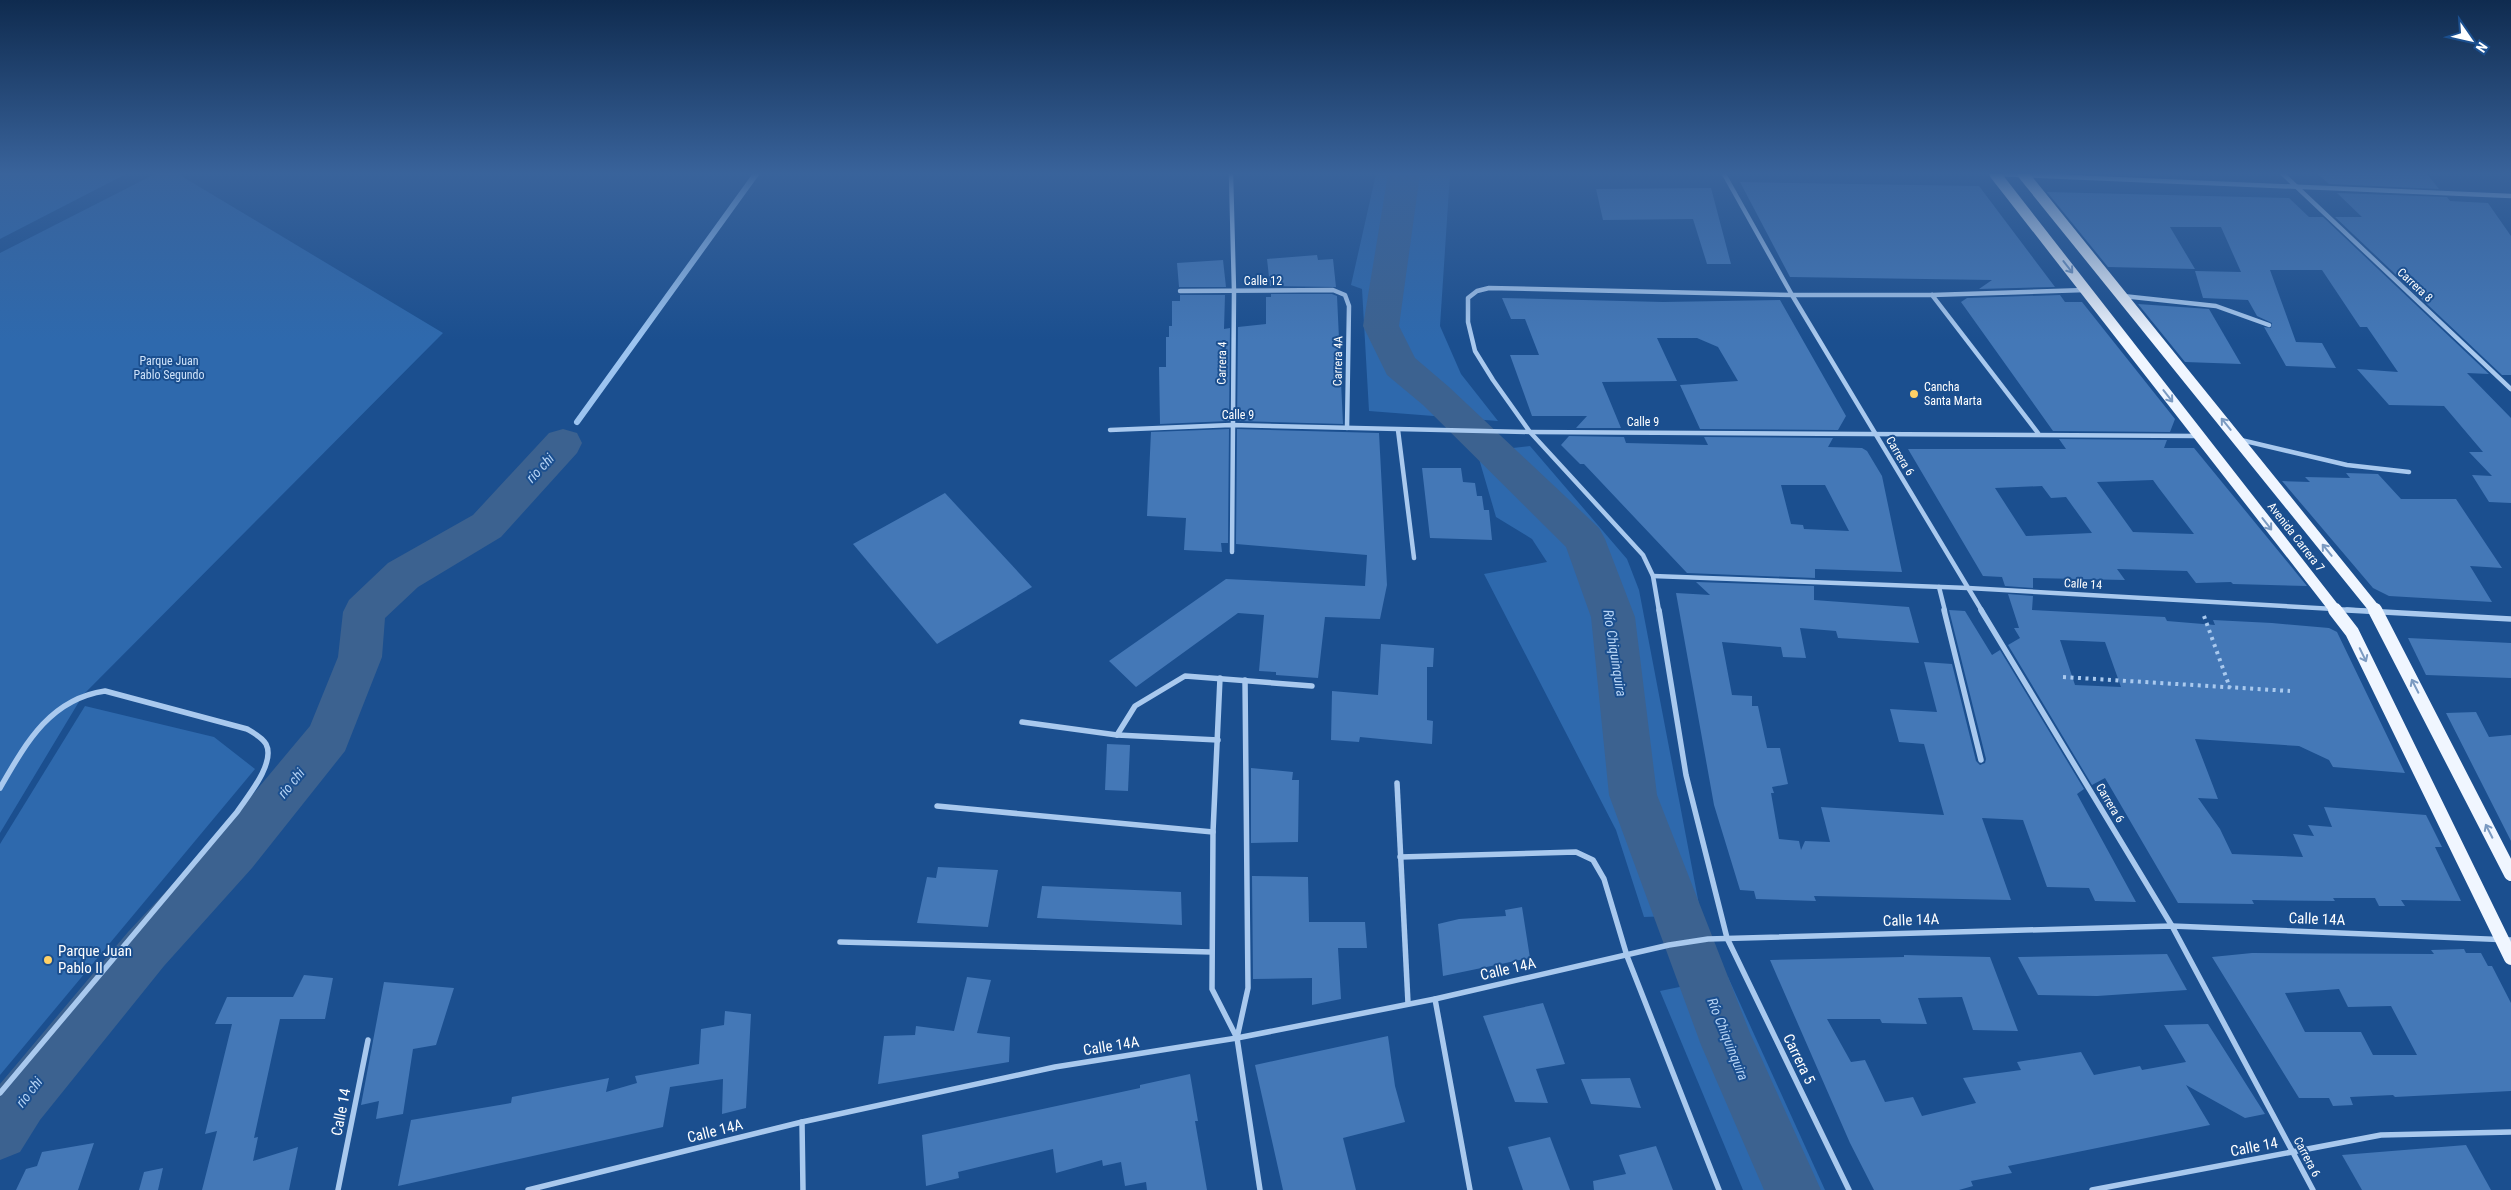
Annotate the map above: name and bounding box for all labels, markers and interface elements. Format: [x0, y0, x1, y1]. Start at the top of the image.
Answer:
north arrow [2446, 15, 2496, 65]
text: N [2473, 39, 2491, 55]
one-way arrow [2062, 260, 2073, 273]
street label: Carrera 8 [2394, 265, 2436, 305]
street label: Calle 12 [1244, 274, 1282, 288]
street label: Carrera 4A [1331, 336, 1345, 386]
street label: Carrera 4 [1215, 341, 1229, 385]
park label: Parque Juan Pablo Segundo [133, 354, 205, 382]
place label: Cancha Santa Marta [1924, 380, 1982, 408]
marker: Cancha Santa Marta [1908, 388, 1920, 400]
one-way arrow [2162, 389, 2173, 402]
street label: Calle 9 [1222, 408, 1254, 422]
street label: Calle 9 [1627, 415, 1659, 429]
one-way arrow [2220, 418, 2231, 431]
street label: Carrera 6 [1883, 434, 1917, 478]
water label: rio chi [523, 450, 558, 486]
street label: Avenida Carrera 7 [2265, 500, 2327, 574]
one-way arrow [2262, 517, 2273, 530]
one-way arrow [2322, 544, 2333, 557]
street label: Calle 14 [2064, 576, 2103, 592]
water label: Río Chiquinquira [1600, 608, 1630, 698]
one-way arrow [2359, 647, 2368, 662]
one-way arrow [2410, 679, 2419, 694]
water label: rio chi [274, 764, 308, 801]
street label: Carrera 6 [2093, 781, 2127, 825]
one-way arrow [2484, 824, 2493, 839]
street label: Calle 14A [2288, 909, 2346, 929]
street label: Calle 14A [1882, 910, 1940, 930]
place label: Parque Juan Pablo II [58, 942, 132, 977]
marker: Parque Juan Pablo II [42, 954, 54, 966]
street label: Calle 14A [1478, 954, 1538, 984]
water label: Río Chiquinquira [1704, 995, 1752, 1083]
street label: Carrera 5 [1779, 1031, 1819, 1087]
street label: Calle 14A [1082, 1033, 1141, 1059]
water label: rio chi [12, 1073, 46, 1110]
street label: Calle 14 [328, 1087, 354, 1137]
street label: Calle 14A [685, 1115, 745, 1147]
street label: Calle 14 [2229, 1134, 2279, 1160]
street label: Carrera 6 [2291, 1135, 2323, 1179]

